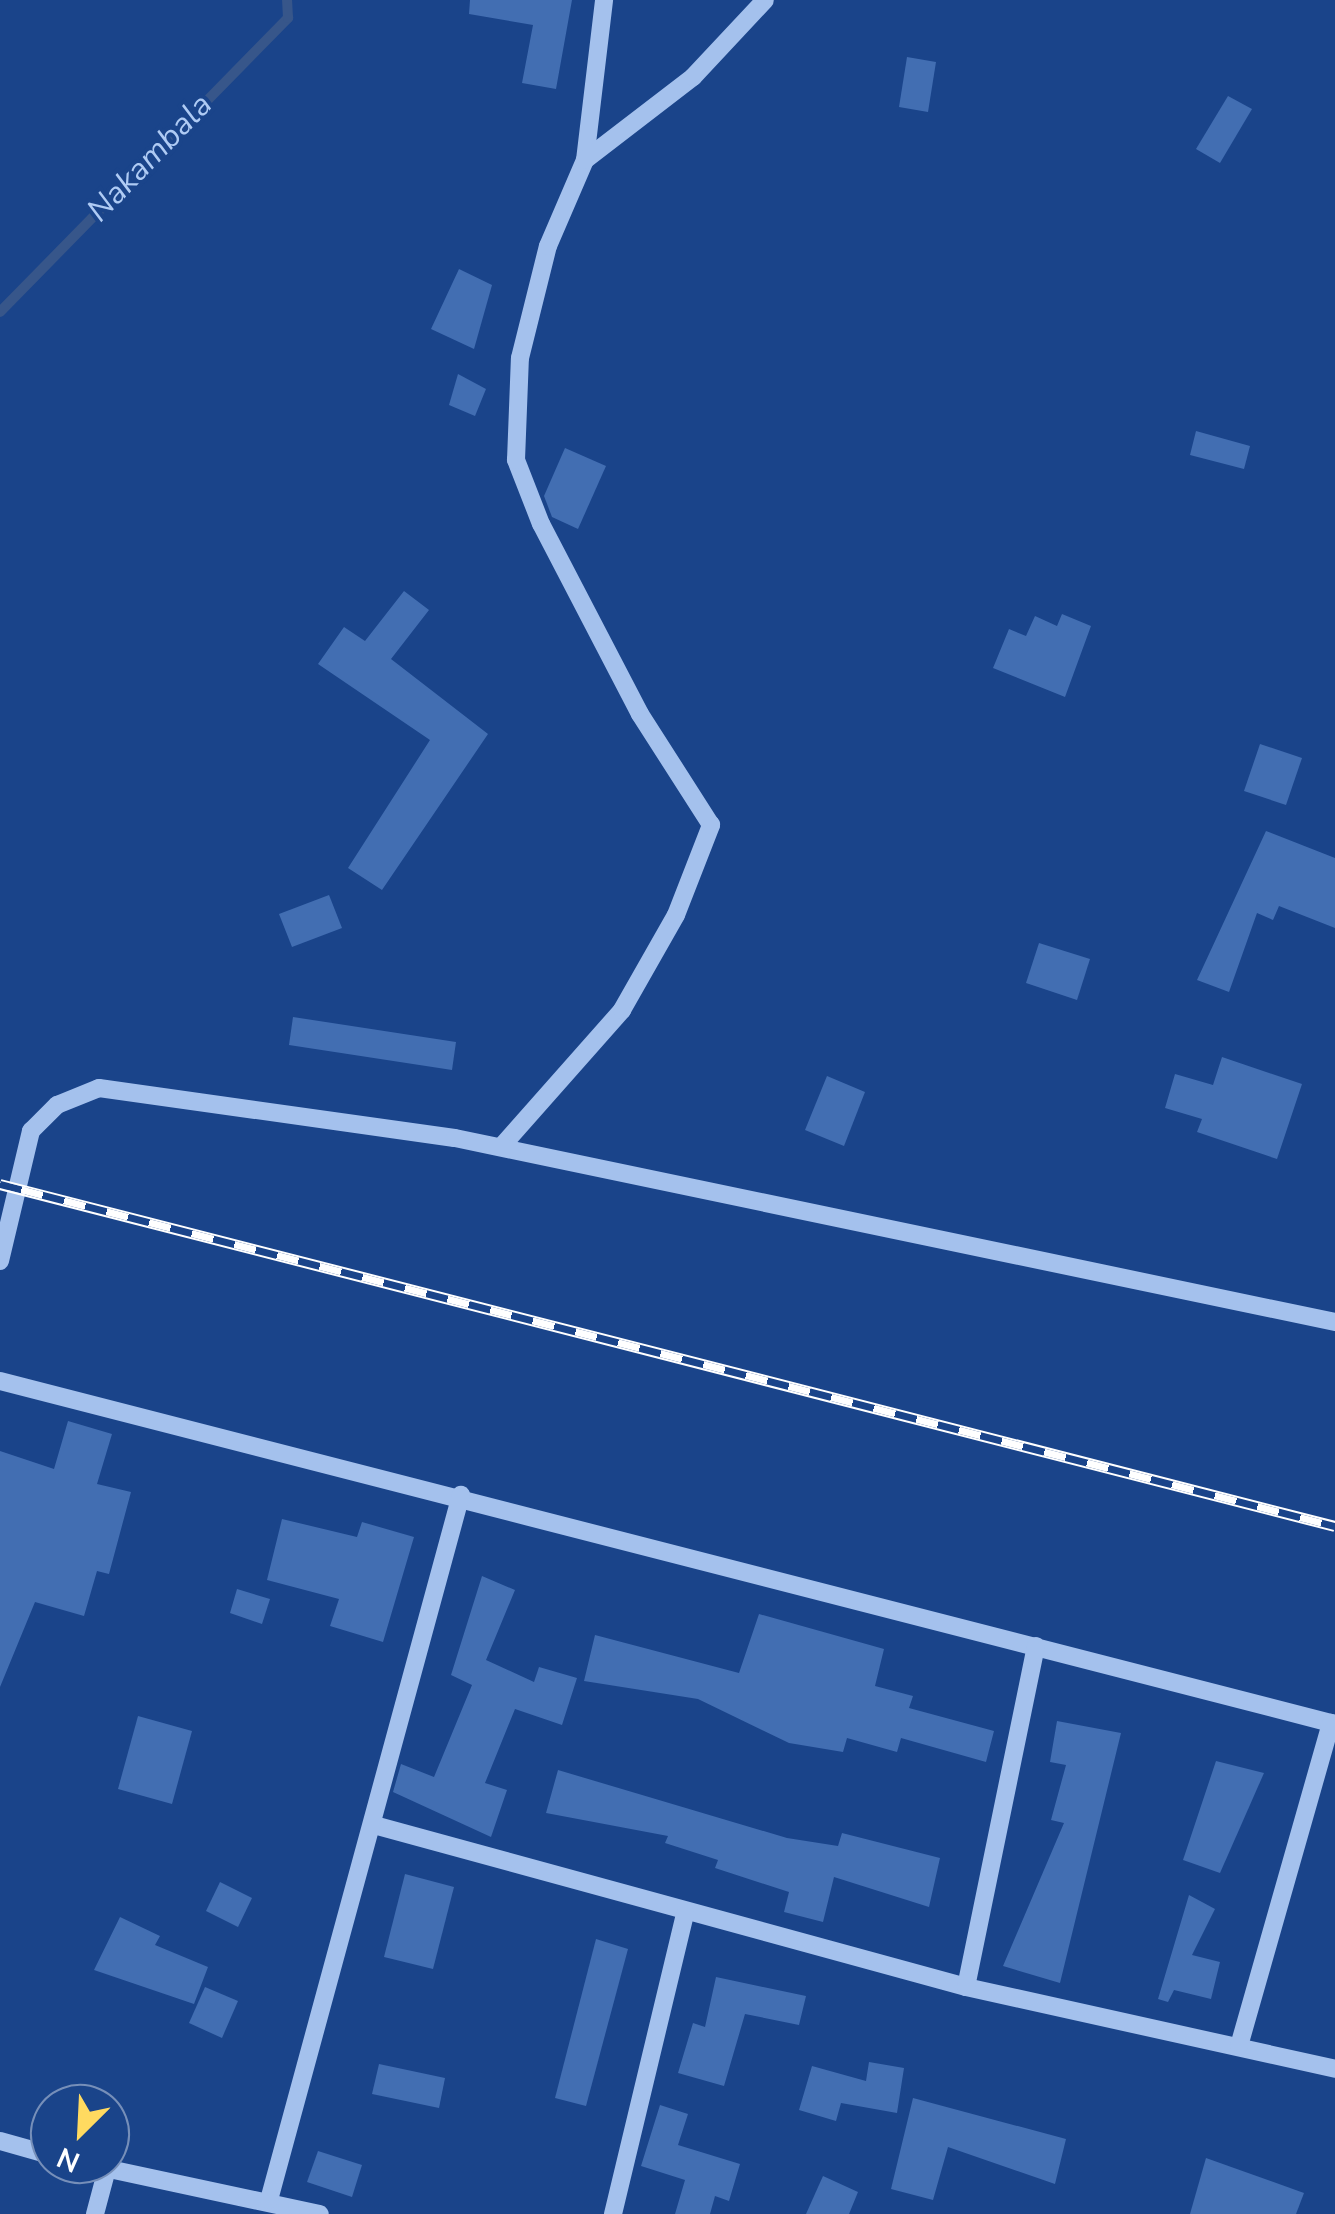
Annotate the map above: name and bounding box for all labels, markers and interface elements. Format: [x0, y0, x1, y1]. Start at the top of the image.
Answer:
water label: Nakambala [80, 86, 220, 230]
north arrow [30, 2084, 130, 2184]
text: N [51, 2138, 86, 2181]

